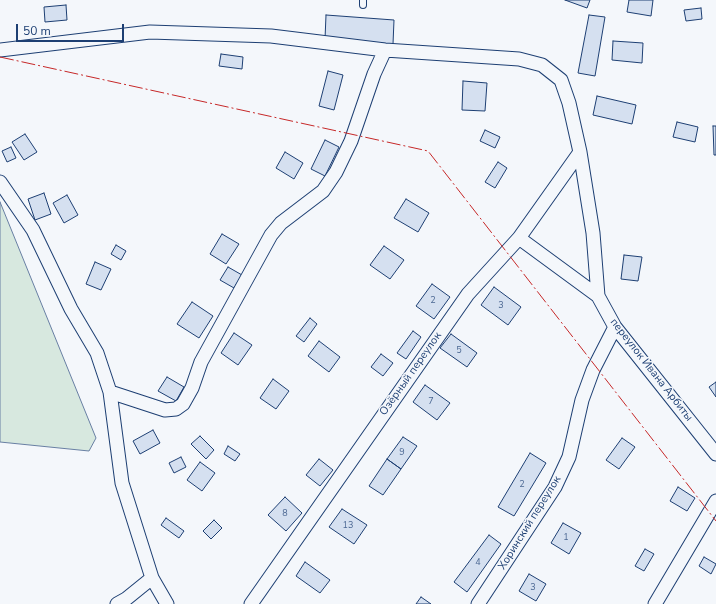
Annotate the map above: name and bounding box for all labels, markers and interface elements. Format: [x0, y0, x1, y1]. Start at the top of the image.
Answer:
scale bar [18, 16, 126, 42]
text: 50 m [23, 23, 51, 39]
house number: 2 [430, 296, 436, 306]
house number: 3 [498, 301, 504, 311]
street label: переулок Ивана Арбиты [607, 316, 695, 424]
street label: Озёрный переулок [377, 330, 445, 418]
house number: 5 [456, 346, 462, 356]
house number: 7 [428, 397, 434, 407]
house number: 9 [399, 448, 405, 458]
street label: Хоринский переулок [496, 474, 564, 572]
house number: 2 [519, 480, 525, 490]
house number: 8 [282, 509, 288, 519]
house number: 13 [343, 521, 353, 531]
house number: 1 [563, 533, 569, 543]
house number: 4 [475, 558, 481, 568]
house number: 3 [530, 583, 536, 593]

